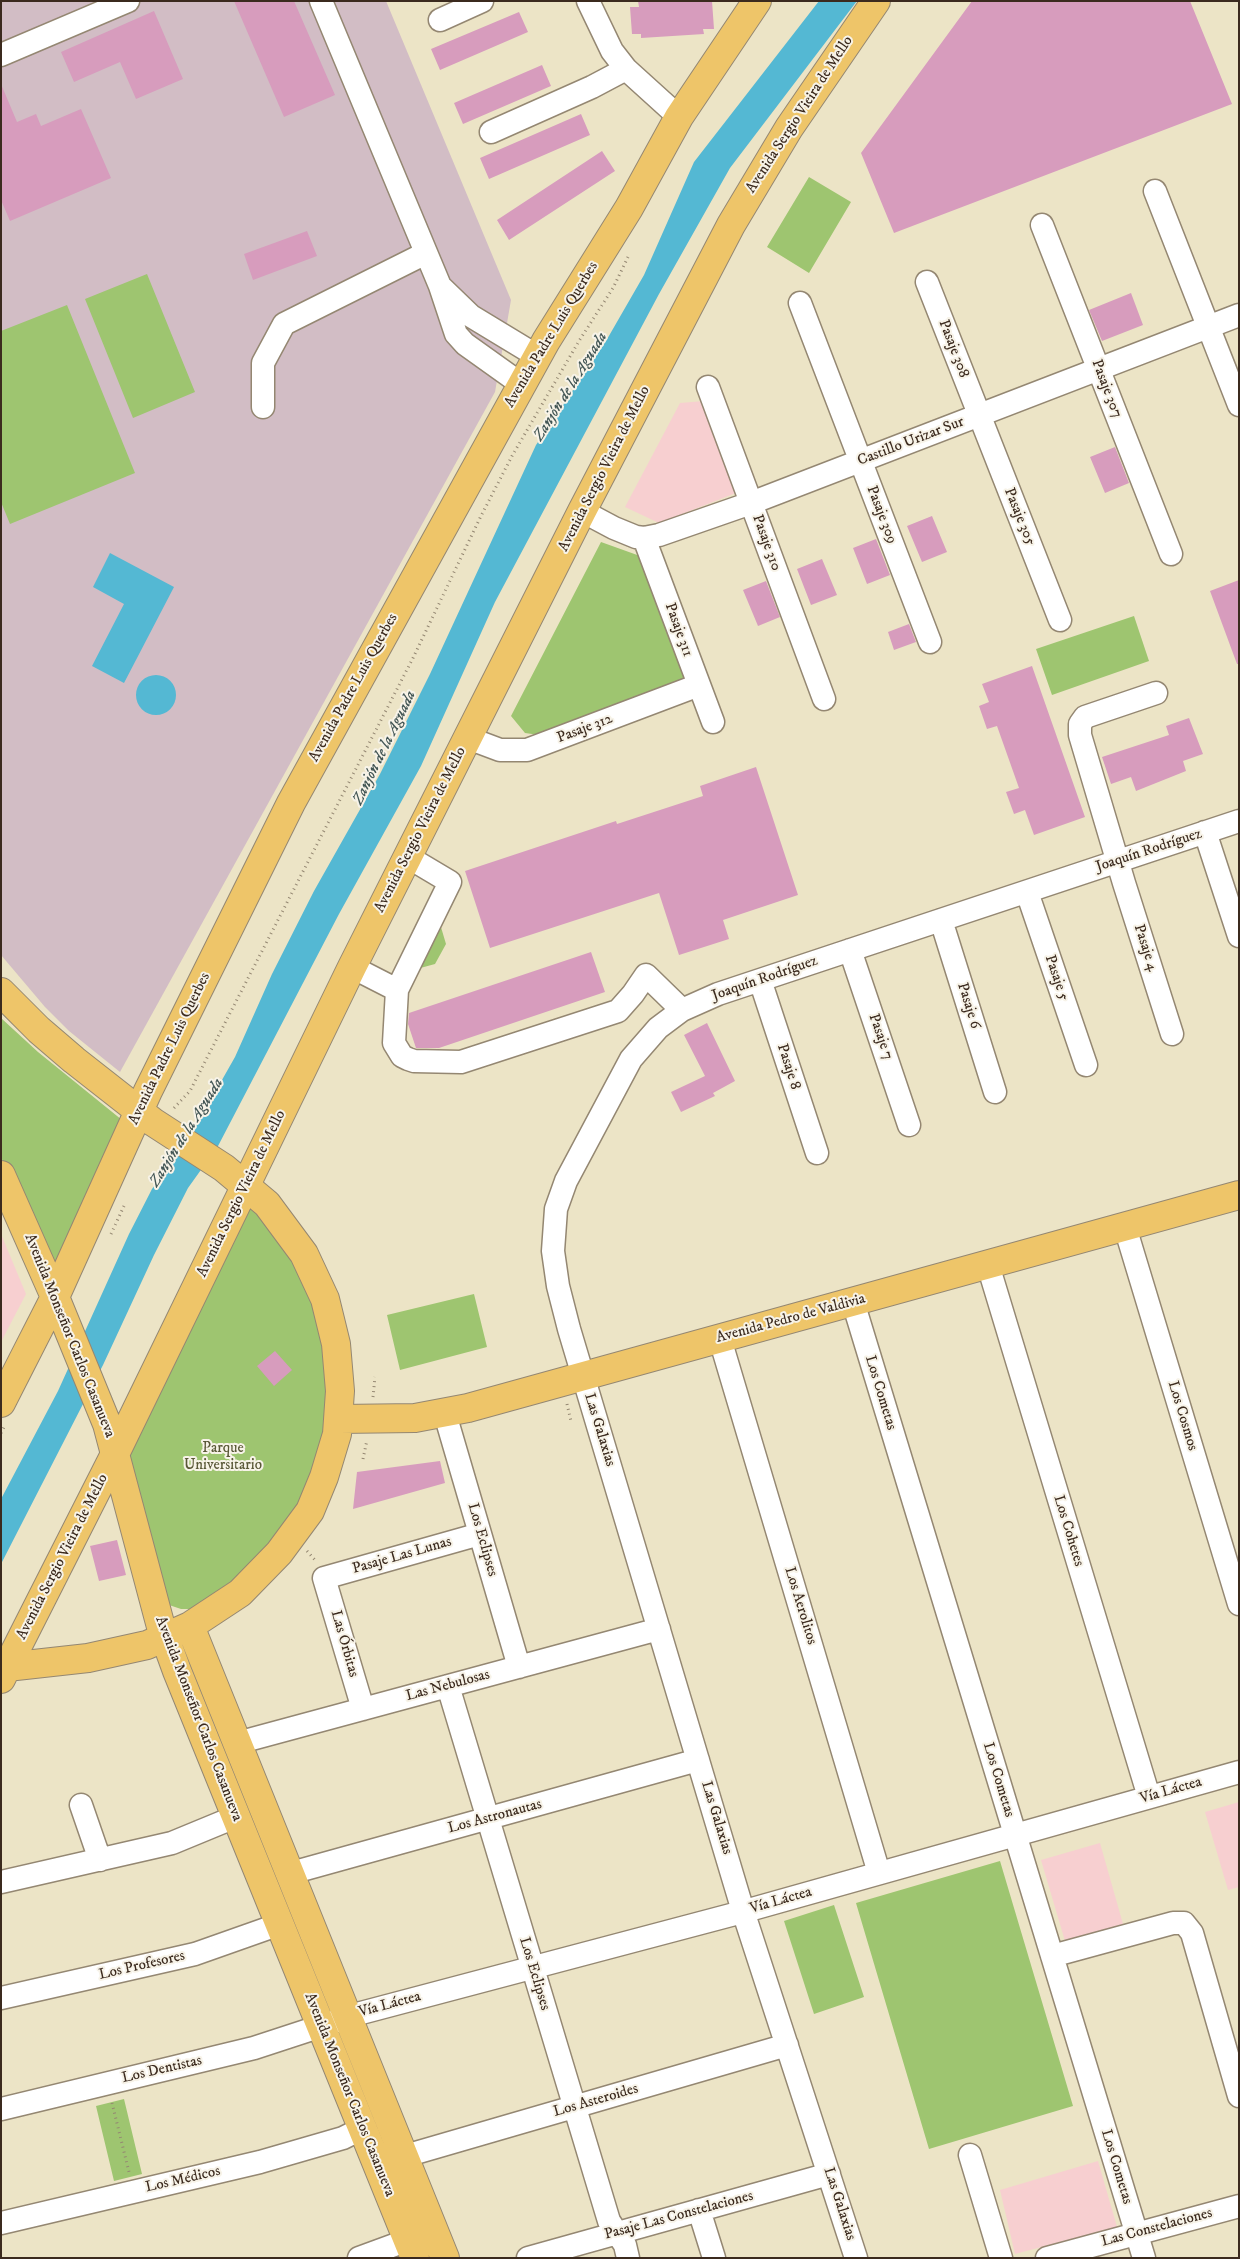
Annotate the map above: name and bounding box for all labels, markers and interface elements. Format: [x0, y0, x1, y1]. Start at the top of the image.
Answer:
street label: Avenida Sergio Vieira de Mello [742, 33, 858, 197]
street label: Avenida Padre Luis Querbes [501, 259, 603, 411]
street label: Pasaje 308 [934, 317, 972, 381]
water label: Zanjón de la Aguada [530, 329, 612, 445]
street label: Pasaje 307 [1087, 357, 1125, 421]
street label: Avenida Sergio Vieira de Mello [555, 383, 655, 555]
street label: Castillo Urizar Sur [855, 413, 967, 471]
street label: Pasaje 309 [862, 483, 900, 547]
street label: Pasaje 305 [999, 486, 1039, 548]
street label: Pasaje 310 [748, 512, 784, 574]
street label: Pasaje 311 [660, 601, 696, 659]
street label: Avenida Padre Luis Querbes [306, 611, 402, 765]
water label: Zanjón de la Aguada [349, 688, 421, 808]
street label: Pasaje 312 [555, 710, 615, 748]
street label: Avenida Sergio Vieira de Mello [371, 744, 471, 916]
street label: Joaquín Rodríguez [1094, 825, 1204, 877]
street label: Pasaje 4 [1129, 922, 1161, 974]
street label: Joaquín Rodríguez [710, 953, 820, 1005]
street label: Pasaje 5 [1040, 953, 1072, 1003]
street label: Avenida Padre Luis Querbes [125, 970, 215, 1128]
street label: Pasaje 6 [952, 981, 984, 1031]
street label: Pasaje 7 [864, 1012, 896, 1062]
street label: Pasaje 8 [772, 1042, 804, 1092]
water label: Zanjón de la Aguada [146, 1075, 228, 1191]
street label: Avenida Sergio Vieira de Mello [194, 1108, 290, 1280]
street label: Avenida Monseñor Carlos Casanueva [20, 1231, 118, 1441]
street label: Avenida Pedro de Valdivia [714, 1290, 868, 1348]
street label: Los Cometas [860, 1353, 900, 1433]
street label: Los Cosmos [1163, 1379, 1201, 1453]
street label: Las Galaxias [579, 1391, 619, 1469]
park label: Parque Universitario [184, 1440, 262, 1475]
street label: Avenida Sergio Vieira de Mello [13, 1471, 113, 1643]
street label: Los Cohetes [1049, 1493, 1087, 1569]
street label: Los Eclipses [463, 1501, 501, 1579]
street label: Pasaje Las Lunas [350, 1533, 454, 1579]
street label: Los Aerolitos [780, 1565, 820, 1647]
street label: Las Órbitas [326, 1609, 362, 1679]
street label: Avenida Monseñor Carlos Casanueva [150, 1614, 246, 1824]
street label: Las Nebulosas [404, 1666, 492, 1706]
street label: Los Cometas [978, 1740, 1018, 1820]
street label: Vía Láctea [1138, 1774, 1204, 1808]
street label: Las Galaxias [696, 1779, 736, 1857]
street label: Los Astronautas [446, 1796, 544, 1838]
street label: Vía Láctea [748, 1884, 814, 1918]
street label: Los Eclipses [514, 1935, 554, 2013]
street label: Los Profesores [97, 1947, 187, 1985]
street label: Vía Láctea [357, 1988, 423, 2022]
street label: Avenida Monseñor Carlos Casanueva [300, 1990, 398, 2200]
street label: Los Dentistas [120, 2052, 204, 2088]
street label: Los Asteroides [552, 2080, 640, 2122]
street label: Los Cometas [1096, 2127, 1136, 2207]
street label: Los Médicos [144, 2163, 222, 2197]
street label: Las Galaxias [819, 2165, 859, 2243]
street label: Pasaje Las Constelaciones [603, 2187, 755, 2245]
street label: Las Constelaciones [1100, 2205, 1214, 2251]

